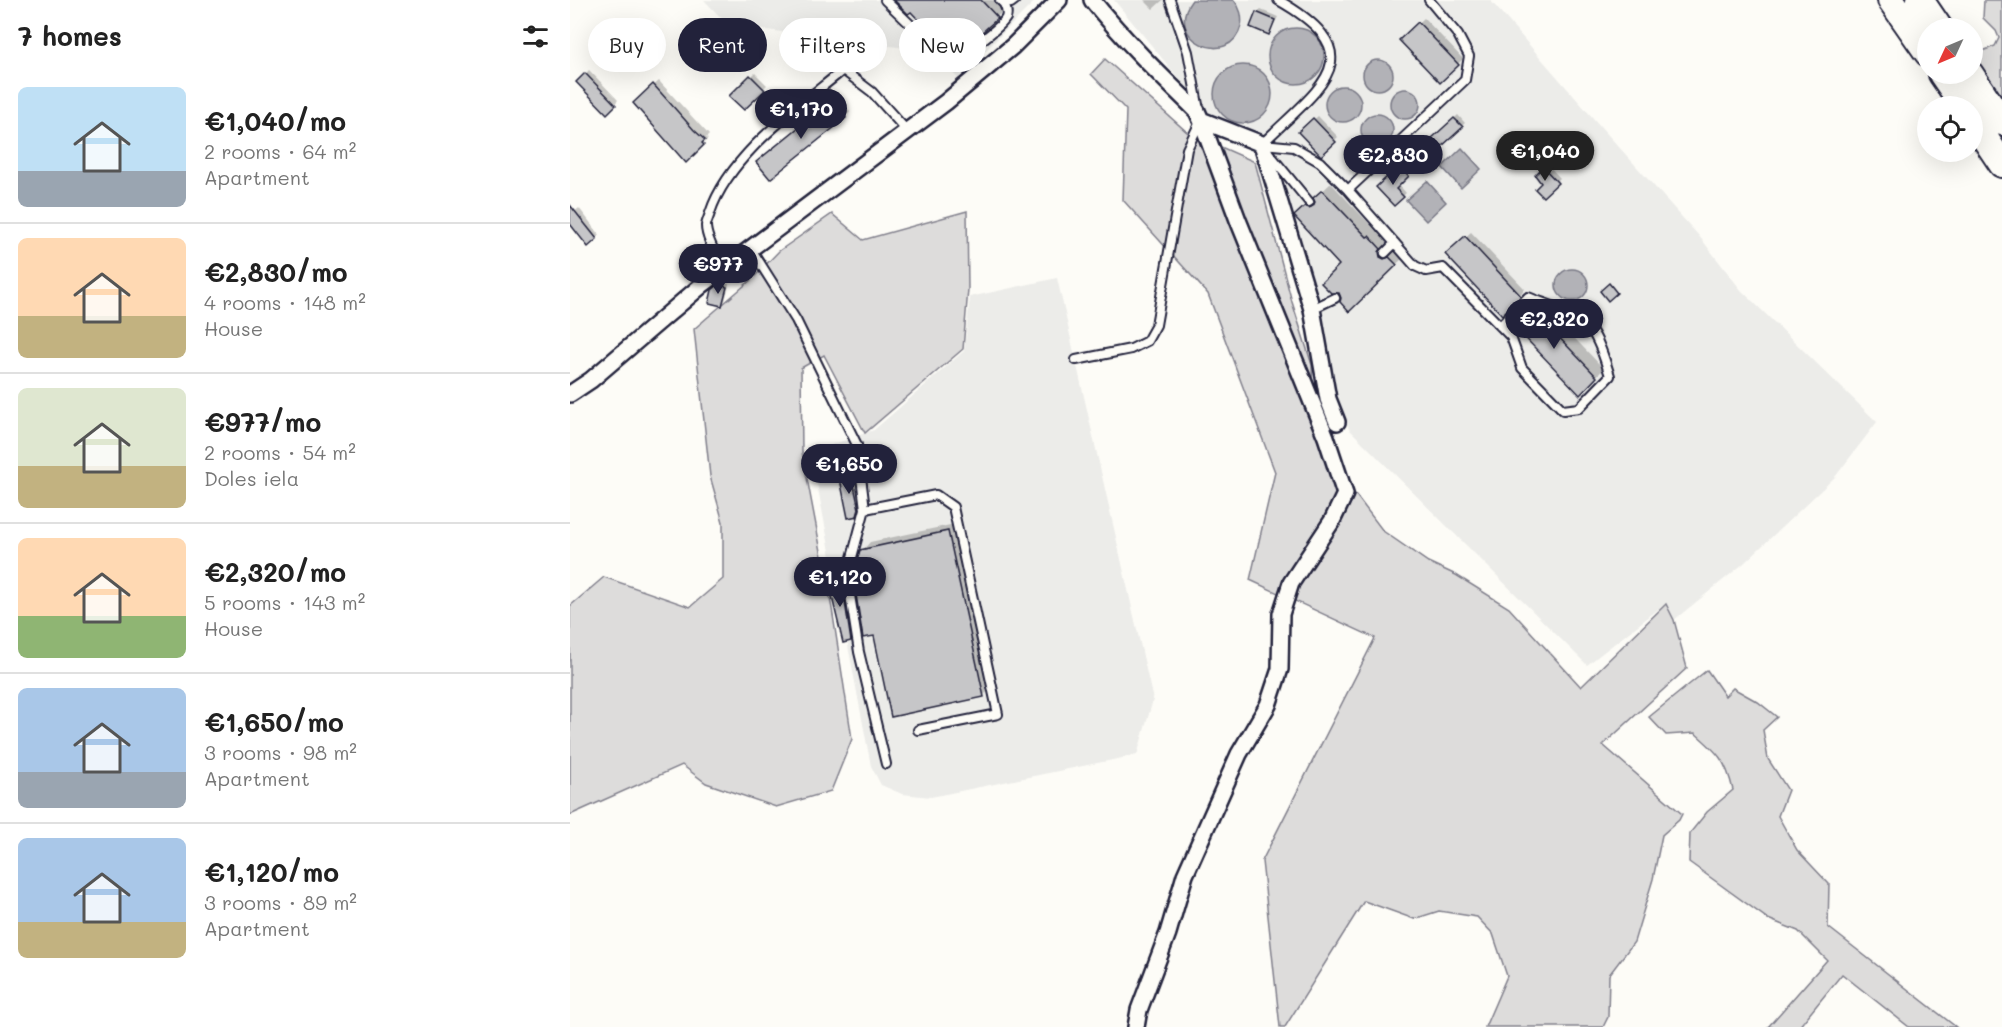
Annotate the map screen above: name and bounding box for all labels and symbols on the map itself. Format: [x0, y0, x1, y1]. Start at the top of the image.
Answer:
north arrow [1917, 18, 1983, 84]
pin: €1,170 [752, 89, 850, 140]
pin: €1,040 [1496, 131, 1594, 182]
pin: €2,830 [1344, 135, 1442, 186]
pin: €977 [682, 244, 754, 295]
pin: €2,320 [1505, 299, 1603, 350]
pin: €1,650 [800, 444, 898, 495]
pin: €1,120 [791, 557, 889, 608]

